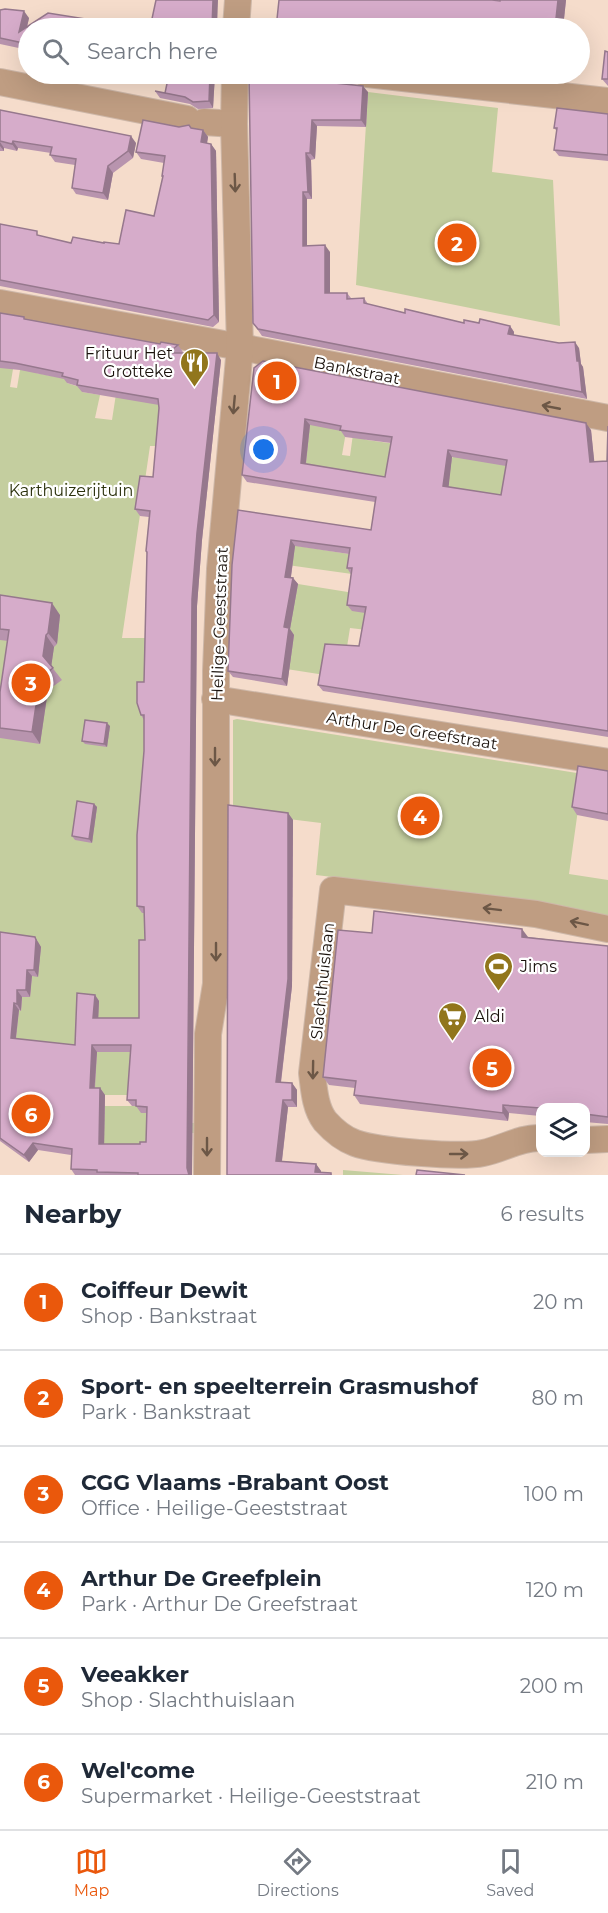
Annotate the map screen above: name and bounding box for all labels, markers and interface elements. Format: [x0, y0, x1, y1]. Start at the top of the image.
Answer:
search box [18, 18, 590, 84]
icon: search [39, 35, 72, 68]
text: Search here [87, 38, 218, 65]
one-way arrow [230, 172, 241, 192]
pin: 2 [438, 220, 476, 266]
place label: Frituur Het Grotteke [85, 344, 174, 381]
restaurant icon: Frituur Het Grotteke [178, 346, 210, 388]
street label: Bankstraat [312, 353, 402, 388]
pin: 1 [258, 358, 296, 404]
one-way arrow [228, 395, 239, 415]
one-way arrow [541, 401, 561, 412]
your location [249, 435, 278, 464]
park label: Karthuizerijtuin [9, 481, 133, 500]
street label: Heilige-Geeststraat [207, 546, 232, 701]
pin: 3 [12, 660, 51, 706]
street label: Arthur De Greefstraat [325, 708, 499, 753]
one-way arrow [209, 747, 221, 767]
pin: 4 [400, 794, 440, 838]
one-way arrow [483, 903, 502, 914]
one-way arrow [570, 917, 589, 928]
street label: Slachthuislaan [307, 922, 338, 1040]
one-way arrow [210, 942, 222, 962]
sports icon: Jims [483, 950, 515, 992]
place label: Jims [519, 957, 557, 976]
supermarket icon: Aldi [437, 1000, 469, 1042]
place label: Aldi [474, 1007, 505, 1026]
pin: 5 [472, 1046, 512, 1090]
one-way arrow [307, 1060, 319, 1080]
pin: 6 [12, 1092, 51, 1136]
map controls [536, 1103, 590, 1157]
button: layers [536, 1103, 590, 1157]
one-way arrow [201, 1136, 213, 1156]
one-way arrow [448, 1148, 468, 1160]
text: Nearby [24, 1198, 121, 1230]
text: 6 results [500, 1202, 584, 1226]
text: Coiffeur Dewit [81, 1277, 248, 1304]
text: 1 [40, 1290, 47, 1314]
text: 20 m [533, 1290, 584, 1314]
text: Shop · Bankstraat [81, 1304, 257, 1328]
text: Sport- en speelterrein Grasmushof [81, 1373, 478, 1400]
text: 2 [38, 1386, 49, 1410]
text: 80 m [532, 1386, 584, 1410]
text: Park · Bankstraat [81, 1400, 251, 1424]
text: CGG Vlaams -Brabant Oost [81, 1469, 389, 1496]
text: 3 [38, 1482, 49, 1506]
text: 100 m [524, 1482, 584, 1506]
text: Office · Heilige-Geeststraat [81, 1496, 348, 1520]
text: Arthur De Greefplein [81, 1565, 322, 1592]
text: 4 [37, 1578, 50, 1602]
text: 120 m [526, 1578, 584, 1602]
text: Park · Arthur De Greefstraat [81, 1592, 358, 1616]
text: Veeakker [81, 1661, 189, 1688]
text: 5 [38, 1674, 49, 1698]
text: 200 m [520, 1674, 584, 1698]
text: Shop · Slachthuislaan [81, 1688, 295, 1712]
text: Wel'come [81, 1757, 195, 1784]
text: 6 [37, 1770, 50, 1794]
text: 210 m [526, 1770, 584, 1794]
text: Supermarket · Heilige-Geeststraat [81, 1784, 421, 1808]
tab: Map [74, 1845, 109, 1900]
tab: Directions [257, 1845, 339, 1900]
tab: Saved [486, 1845, 534, 1900]

